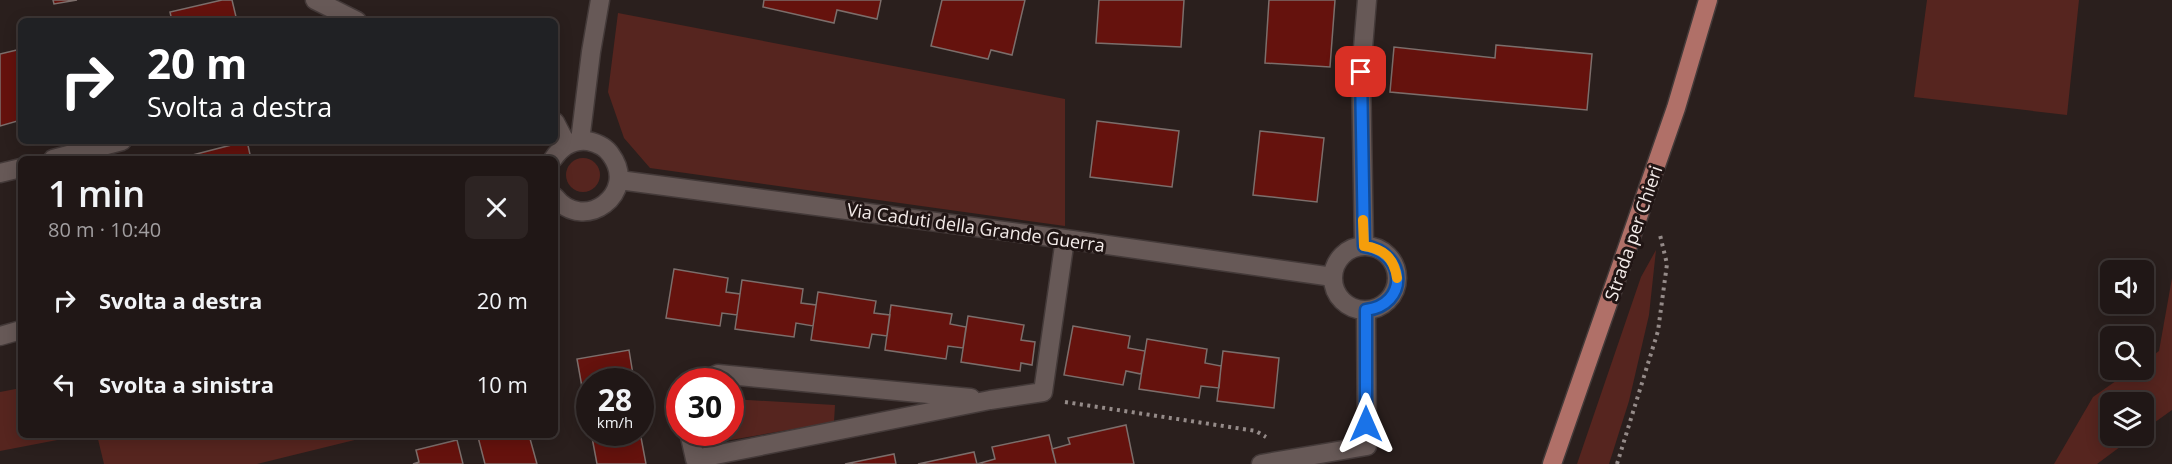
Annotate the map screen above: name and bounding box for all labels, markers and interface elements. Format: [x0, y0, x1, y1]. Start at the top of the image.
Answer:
text: 20 m [147, 34, 247, 91]
icon: right [48, 42, 126, 120]
pin [1335, 46, 1386, 97]
icon: arrive [1344, 55, 1377, 88]
text: Svolta a destra [147, 88, 332, 125]
street label: Strada per Chieri [1599, 162, 1667, 304]
text: 1 min [48, 169, 145, 218]
button: close [465, 176, 528, 239]
street label: Via Caduti della Grande Guerra [846, 197, 1106, 257]
text: 80 m · 10:40 [48, 216, 161, 243]
map controls [2100, 260, 2154, 446]
button: sound [2100, 260, 2154, 314]
icon: right [48, 284, 81, 317]
text: Svolta a destra [99, 285, 262, 315]
text: 20 m [477, 285, 528, 315]
button: search [2100, 326, 2154, 380]
icon: left [48, 368, 81, 401]
speed limit sign: 30 [666, 368, 744, 446]
text: Svolta a sinistra [99, 369, 274, 399]
text: 10 m [477, 369, 528, 399]
text: 28 [598, 379, 632, 420]
position arrow [1334, 392, 1398, 456]
button: layers [2100, 392, 2154, 446]
text: km/h [597, 412, 633, 432]

